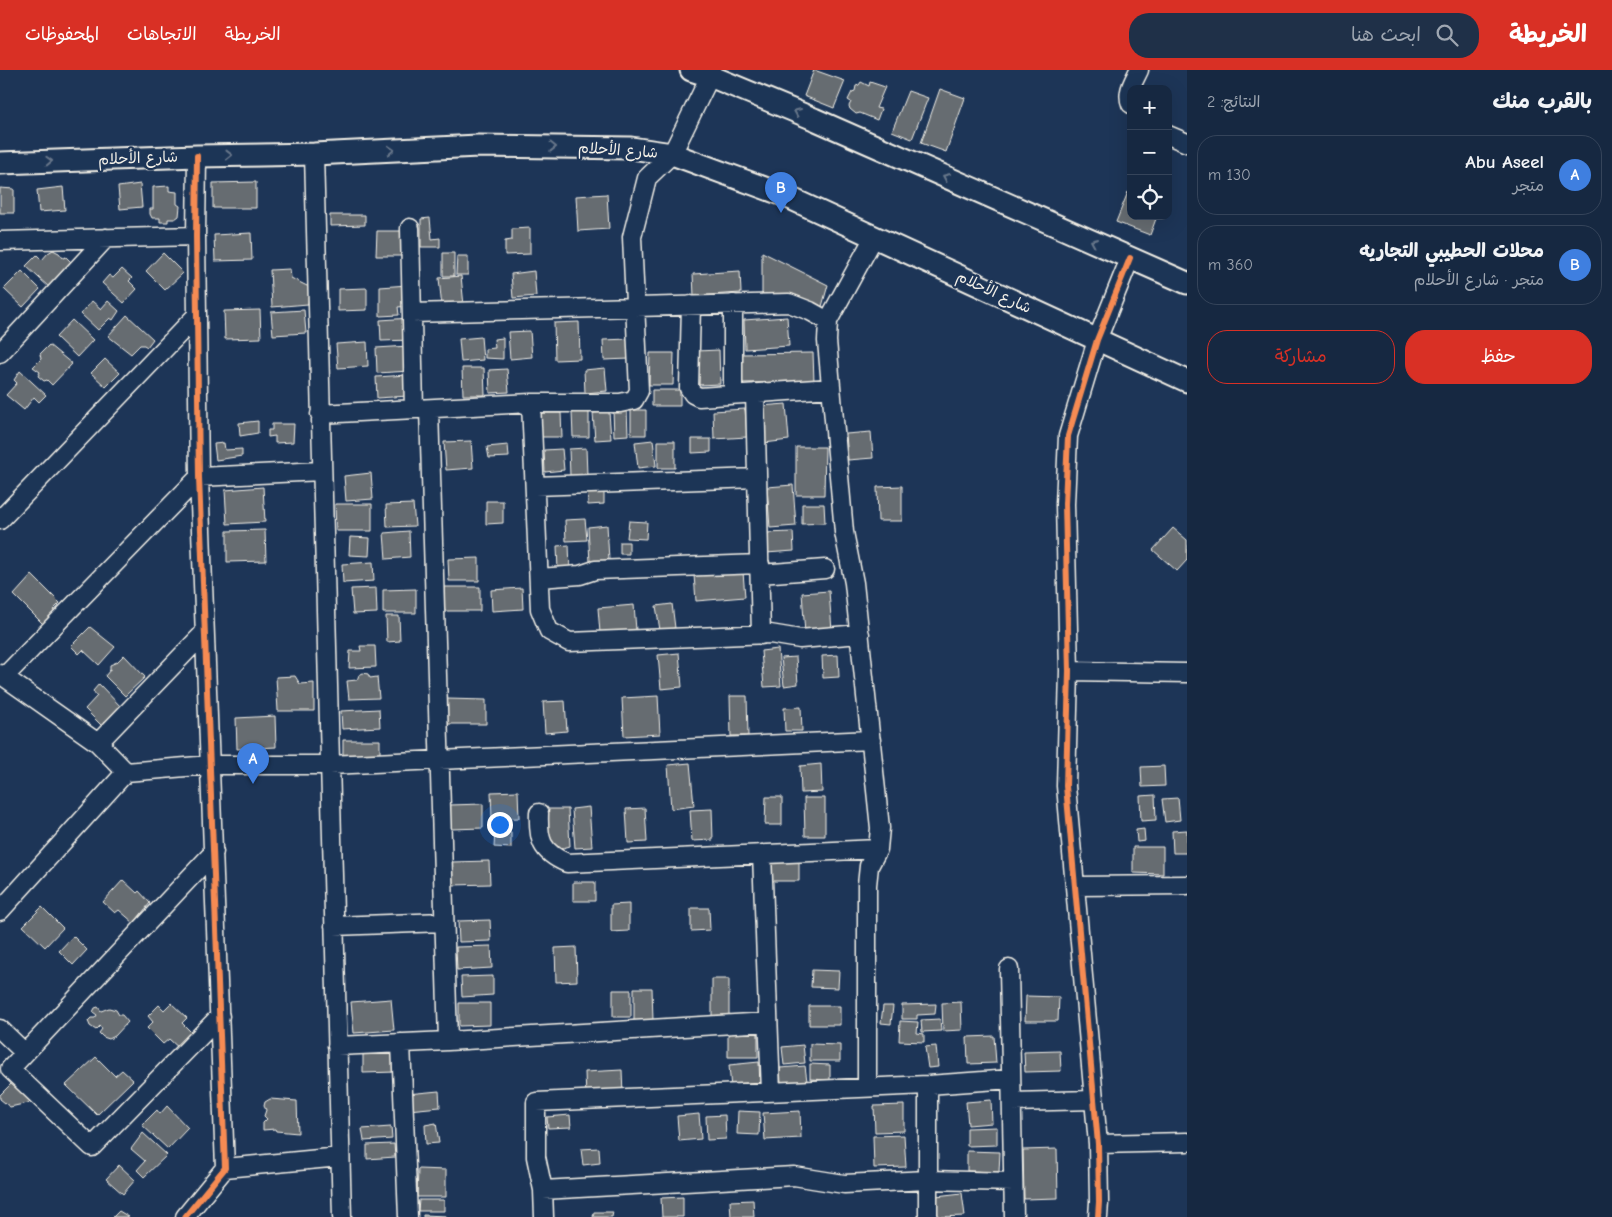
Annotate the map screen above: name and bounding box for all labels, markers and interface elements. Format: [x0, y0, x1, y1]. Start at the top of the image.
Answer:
search box [1129, 13, 1479, 58]
text: الخريطة [1509, 20, 1587, 48]
icon: search [1433, 21, 1461, 49]
text: المحفوظات [25, 24, 99, 45]
text: الاتجاهات [127, 24, 197, 45]
text: الخريطة [225, 24, 281, 45]
text: ابحث هنا [1351, 24, 1421, 46]
map controls [1127, 85, 1172, 220]
button: + [1127, 85, 1172, 130]
text: بالقرب منك [1492, 89, 1592, 113]
text: النتائج: 2 [1207, 93, 1261, 111]
one-way arrow [793, 107, 802, 118]
button: − [1127, 130, 1172, 175]
street label: شارع الأحلام [577, 137, 659, 164]
one-way arrow [550, 141, 558, 152]
one-way arrow [388, 145, 395, 155]
street label: شارع الأحلام [98, 147, 178, 170]
one-way arrow [225, 150, 233, 160]
text: Abu Aseel [1465, 151, 1544, 173]
one-way arrow [45, 156, 53, 166]
text: 130 m [1208, 166, 1251, 184]
text: A [1571, 166, 1579, 184]
pin: B [765, 172, 797, 213]
one-way arrow [942, 172, 951, 183]
button: locate [1127, 175, 1172, 220]
text: متجر [1513, 177, 1544, 195]
one-way arrow [1090, 238, 1099, 249]
text: محلات الحطيبي التجاريه [1359, 240, 1544, 262]
text: 360 m [1208, 256, 1253, 274]
text: B [1570, 256, 1580, 274]
street label: شارع الأحلام [953, 266, 1035, 319]
text: متجر · شارع الأحلام [1414, 271, 1544, 289]
button: مشاركة [1207, 330, 1395, 384]
button: حفظ [1405, 330, 1592, 384]
pin: A [237, 743, 269, 784]
your location [487, 812, 513, 838]

